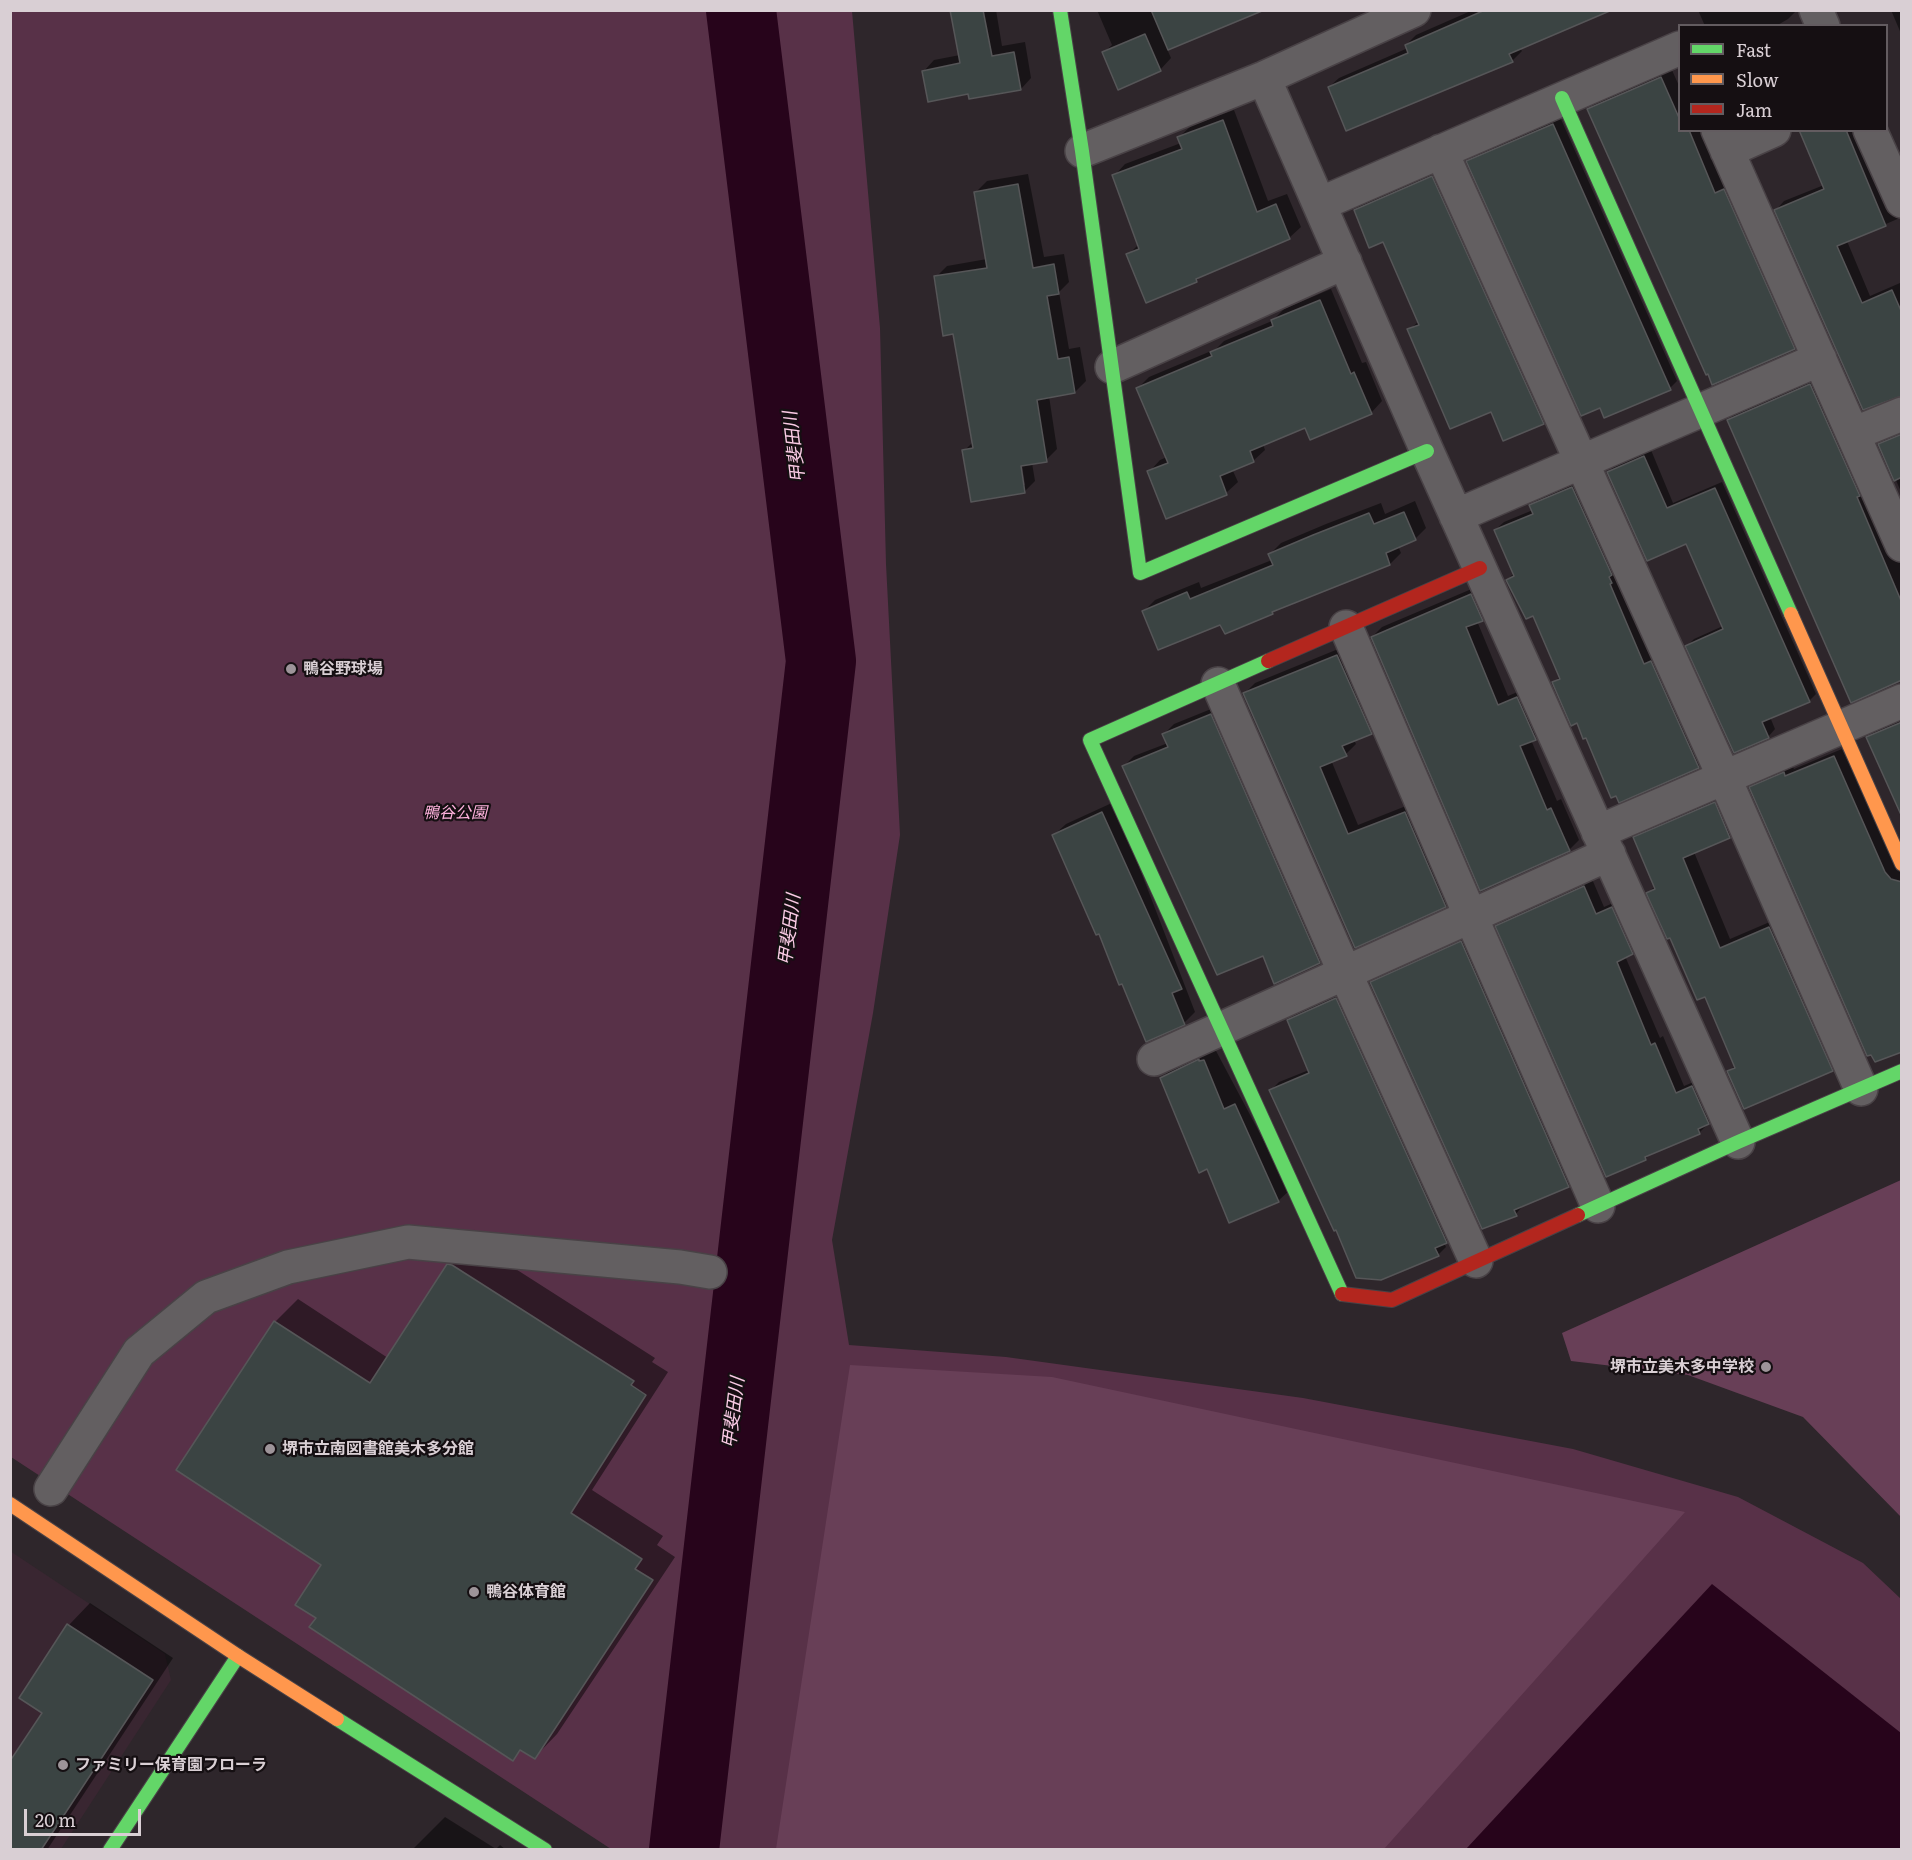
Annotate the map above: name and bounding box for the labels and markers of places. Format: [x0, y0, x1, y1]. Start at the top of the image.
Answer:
place label: 鴨谷野球場 [303, 659, 383, 679]
marker: 鴨谷野球場 [284, 662, 298, 676]
place label: 堺市立美木多中学校 [1610, 1357, 1754, 1377]
marker: 堺市立美木多中学校 [1759, 1360, 1773, 1374]
place label: 堺市立南図書館美木多分館 [282, 1439, 474, 1459]
marker: 堺市立南図書館美木多分館 [263, 1442, 277, 1456]
place label: 鴨谷体育館 [486, 1582, 566, 1602]
marker: 鴨谷体育館 [467, 1585, 481, 1599]
place label: ファミリー保育園フローラ [75, 1755, 267, 1775]
marker: ファミリー保育園フローラ [56, 1758, 70, 1772]

